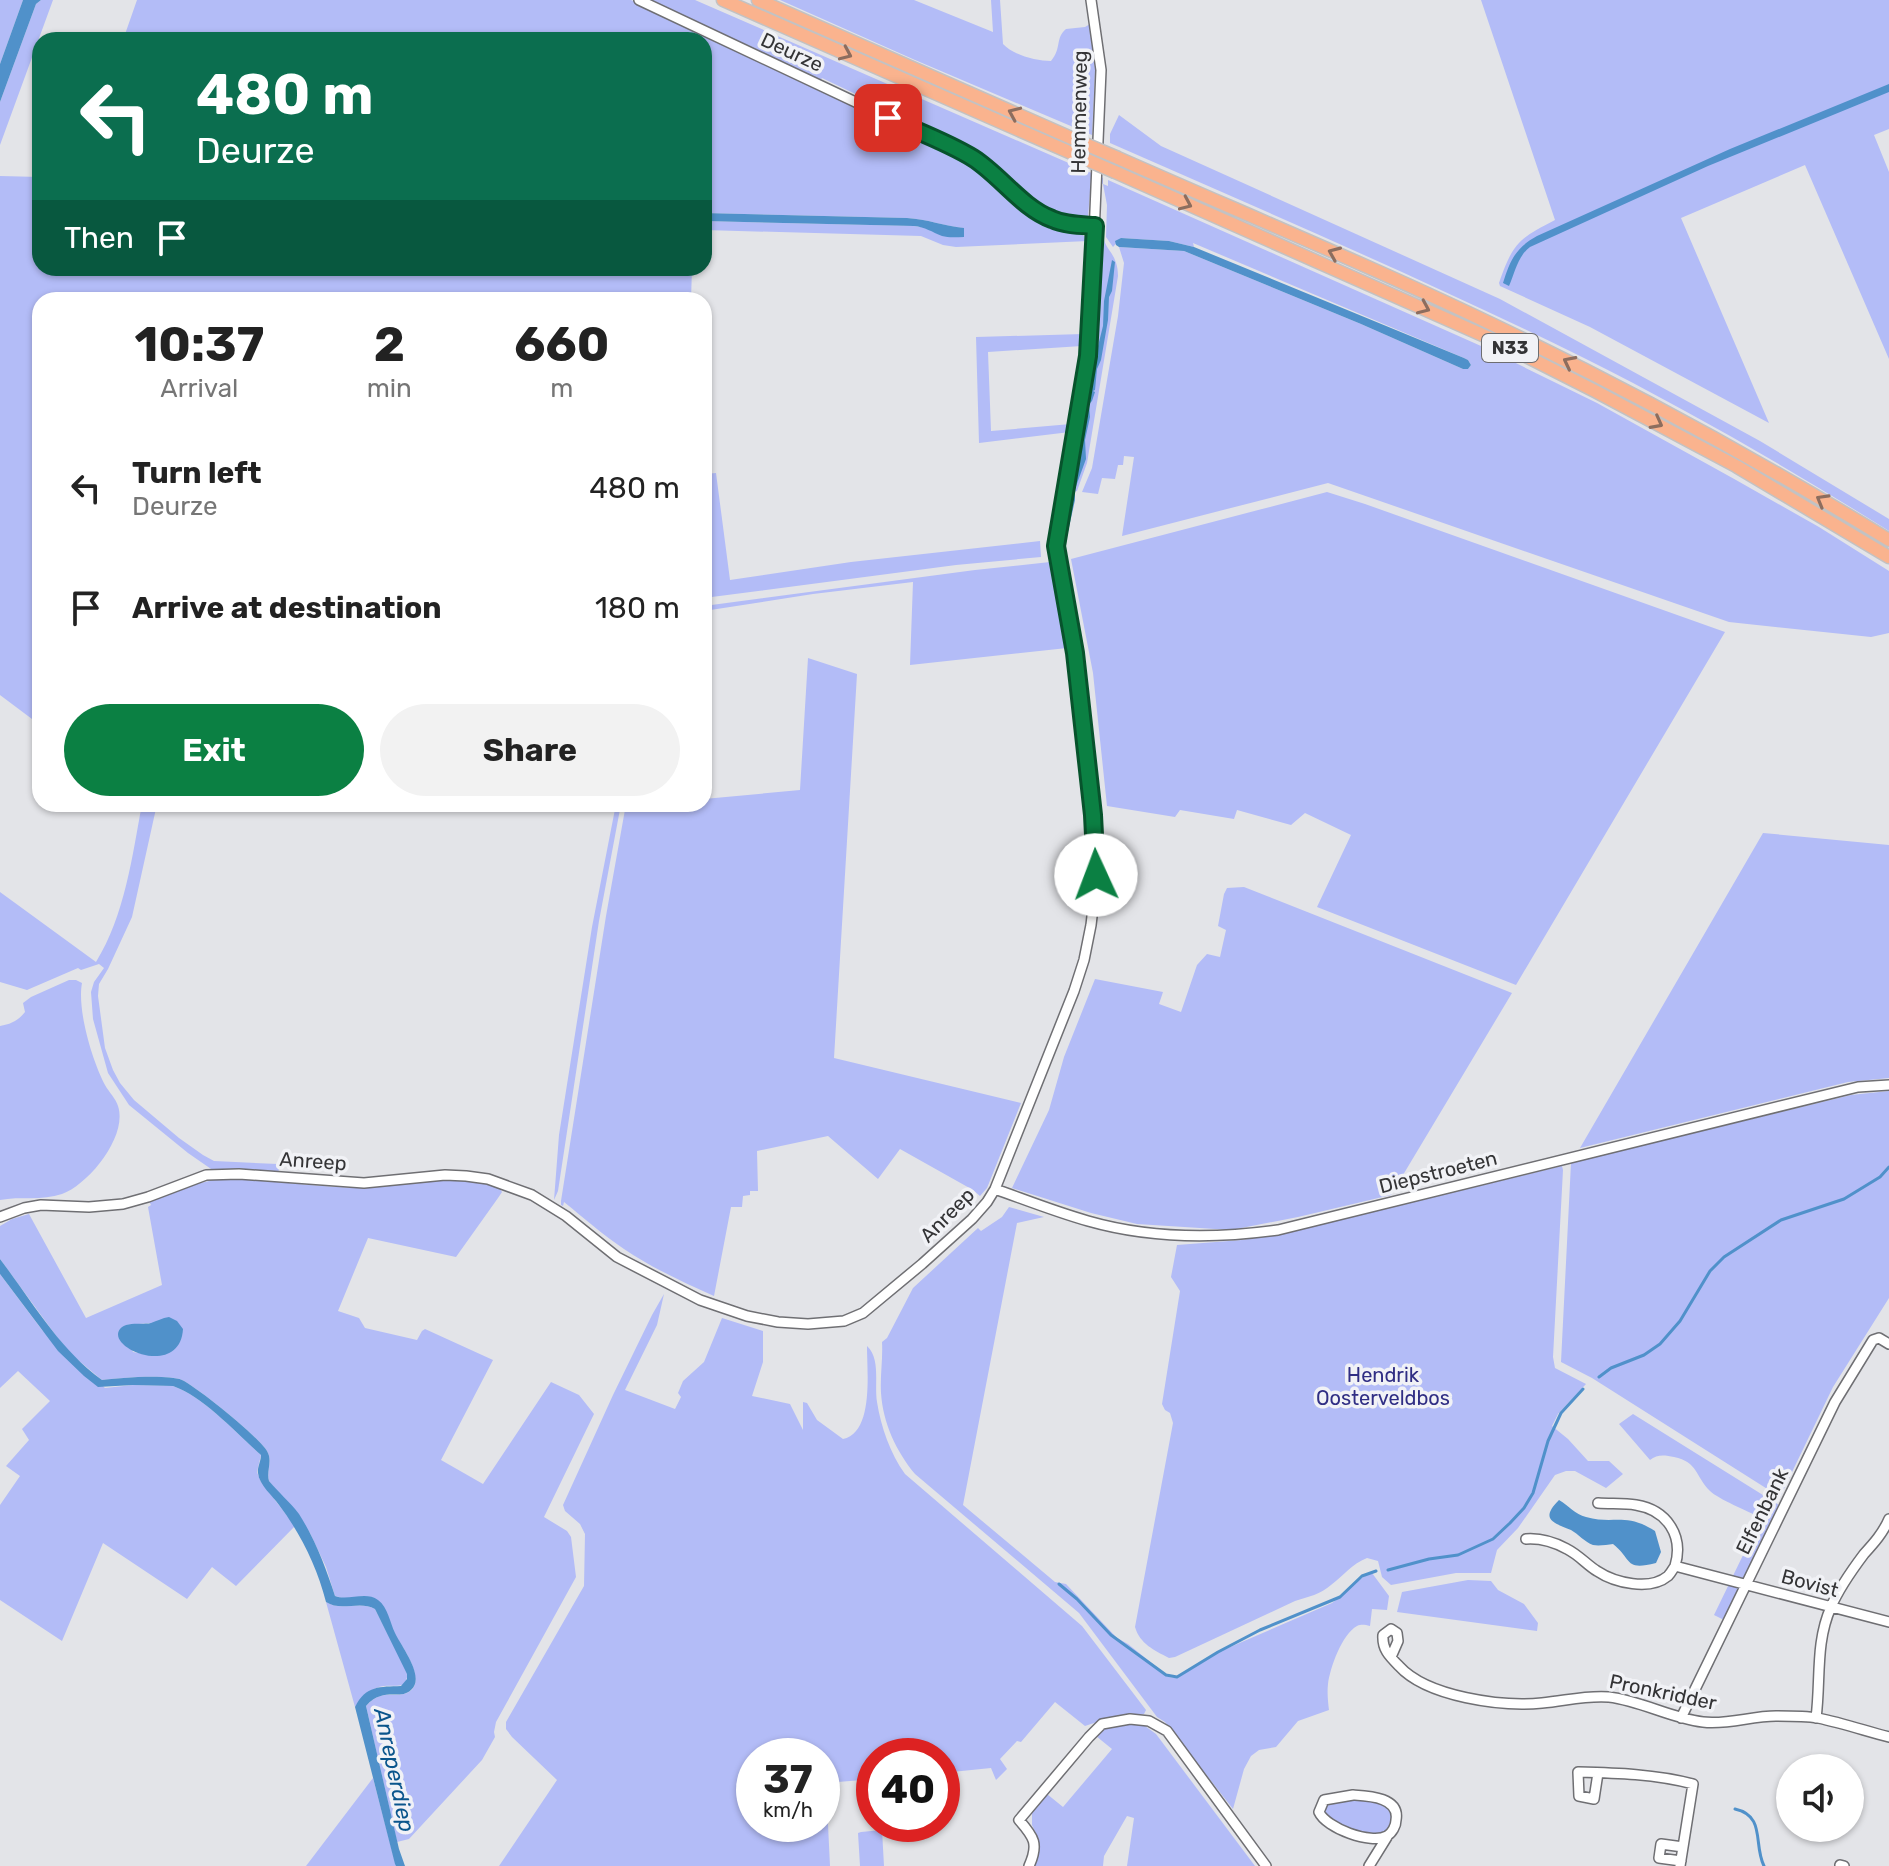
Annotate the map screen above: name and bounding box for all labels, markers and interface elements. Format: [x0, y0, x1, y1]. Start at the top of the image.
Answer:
street label: Deurze [757, 27, 827, 77]
one-way arrow [838, 44, 852, 60]
street label: Hemmenweg [1066, 50, 1092, 174]
text: 480 m [196, 62, 373, 128]
icon: left [64, 64, 168, 168]
pin [854, 84, 922, 152]
icon: arrive [866, 96, 910, 140]
one-way arrow [1008, 106, 1022, 122]
text: Deurze [196, 129, 315, 172]
one-way arrow [1178, 194, 1192, 210]
icon: arrive [150, 216, 194, 260]
text: Then [64, 220, 134, 256]
one-way arrow [1327, 246, 1342, 262]
one-way arrow [1416, 298, 1430, 314]
text: 10:37 [135, 316, 264, 373]
text: 2 [374, 316, 405, 373]
text: 660 [514, 316, 609, 373]
road number: N33 [1482, 334, 1538, 362]
one-way arrow [1563, 356, 1578, 372]
text: Arrival [160, 373, 238, 404]
text: min [367, 373, 412, 404]
text: m [550, 373, 573, 404]
one-way arrow [1649, 414, 1664, 429]
text: Turn left [132, 455, 262, 491]
icon: left [64, 466, 108, 510]
text: 480 m [589, 470, 680, 506]
text: Deurze [132, 491, 218, 522]
one-way arrow [1816, 494, 1831, 510]
icon: arrive [64, 586, 108, 630]
text: Arrive at destination [132, 590, 442, 626]
text: 180 m [595, 590, 680, 626]
button: Exit [64, 704, 364, 796]
button: Share [380, 704, 680, 796]
position arrow [1054, 833, 1138, 917]
street label: Diepstroeten [1376, 1146, 1500, 1198]
street label: Anreep [279, 1147, 347, 1175]
street label: Anreep [915, 1183, 979, 1247]
park label: Hendrik Oosterveldbos [1316, 1363, 1450, 1410]
street label: Elfenbank [1731, 1463, 1794, 1558]
street label: Bovist [1779, 1564, 1841, 1602]
street label: Pronkridder [1607, 1669, 1719, 1715]
water label: Anreperdiep [368, 1705, 421, 1835]
speed limit sign: 40 [856, 1738, 960, 1842]
map controls [1776, 1754, 1864, 1842]
button: sound [1776, 1754, 1864, 1842]
text: 37 [763, 1756, 813, 1803]
text: km/h [763, 1798, 813, 1822]

